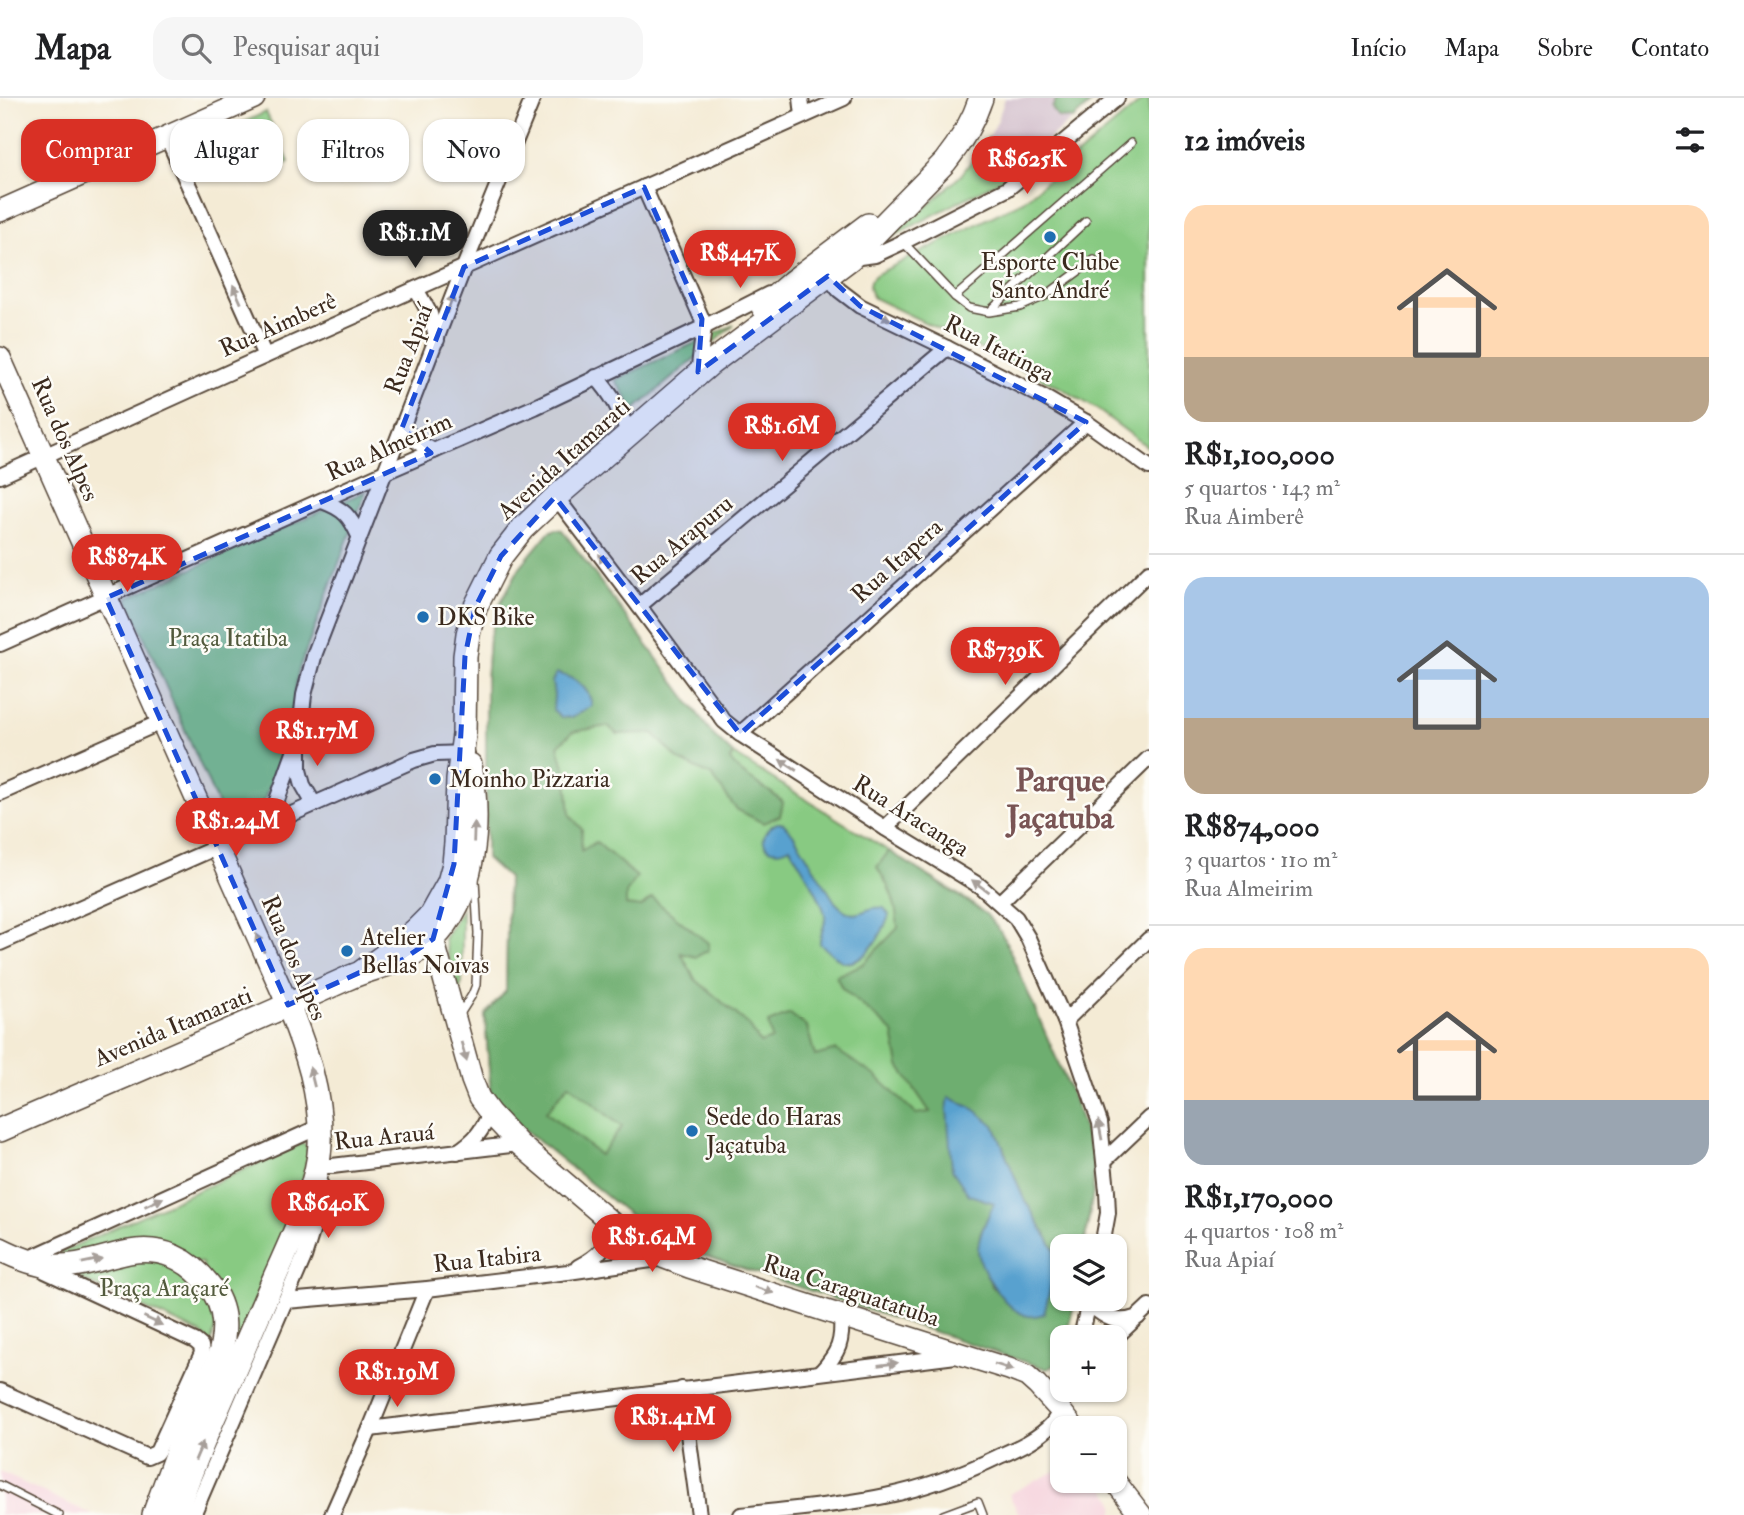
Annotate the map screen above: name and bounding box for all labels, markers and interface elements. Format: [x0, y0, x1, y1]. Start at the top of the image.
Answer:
search box [153, 17, 643, 80]
text: Mapa [35, 28, 111, 69]
icon: search [177, 29, 215, 67]
text: Pesquisar aqui [233, 32, 380, 64]
text: Início [1350, 33, 1406, 64]
text: Mapa [1444, 33, 1499, 64]
text: Sobre [1537, 33, 1593, 64]
text: Contato [1631, 33, 1709, 64]
chip: Comprar [21, 119, 156, 182]
chip: Alugar [170, 119, 283, 182]
chip: Filtros [297, 119, 409, 182]
chip: Novo [423, 119, 525, 182]
icon: filters [1671, 121, 1709, 159]
text: 12 imóveis [1184, 122, 1305, 159]
pin: R$625K [970, 136, 1084, 196]
text: R$625K [988, 144, 1066, 173]
pin: R$1.1M [358, 211, 472, 270]
text: R$1.1M [379, 218, 451, 247]
marker: Esporte Clube Santo André [1042, 229, 1058, 245]
pin: R$447K [683, 230, 797, 290]
text: R$447K [700, 238, 780, 267]
place label: Esporte Clube Santo André [981, 247, 1119, 306]
icon: home [1384, 250, 1510, 376]
one-way arrow [231, 283, 242, 304]
street label: Rua Aimberê [215, 285, 341, 365]
one-way arrow [445, 293, 456, 314]
street label: Rua Apiaí [378, 298, 441, 399]
street label: Rua Itatinga [939, 308, 1060, 390]
one-way arrow [872, 311, 892, 322]
street label: Rua dos Alpes [24, 372, 106, 506]
street label: Avenida Itamarati [490, 391, 637, 528]
pin: R$1.6M [725, 404, 839, 463]
street label: Rua Almeirim [321, 405, 457, 489]
text: R$1.6M [744, 411, 820, 440]
text: R$1,100,000 [1184, 436, 1335, 473]
text: 5 quartos · 143 m² [1184, 473, 1340, 502]
street label: Rua Arapuru [624, 488, 740, 592]
text: Rua Aimberê [1184, 502, 1304, 531]
street label: Rua Itapera [845, 511, 950, 610]
pin: R$874K [70, 534, 184, 594]
text: R$874K [88, 542, 166, 571]
one-way arrow [598, 553, 613, 571]
place label: DKS Bike [437, 602, 535, 633]
marker: DKS Bike [415, 609, 431, 625]
icon: home [1384, 622, 1510, 748]
park label: Praça Itatiba [168, 623, 289, 654]
pin: R$739K [948, 628, 1062, 687]
text: R$739K [967, 635, 1043, 664]
pin: R$1.17M [252, 708, 382, 768]
text: R$1.17M [275, 716, 359, 745]
one-way arrow [778, 759, 797, 772]
district label: Parque Jaçatuba [1004, 761, 1114, 838]
place label: Moinho Pizzaria [449, 764, 611, 795]
street label: Rua Aracanga [847, 768, 976, 865]
marker: Moinho Pizzaria [427, 771, 443, 787]
pin: R$1.24M [171, 798, 301, 858]
text: R$1.24M [192, 806, 280, 835]
text: R$874,000 [1184, 808, 1320, 845]
one-way arrow [468, 821, 479, 843]
text: 3 quartos · 110 m² [1184, 845, 1337, 874]
text: Rua Almeirim [1184, 874, 1313, 903]
one-way arrow [971, 880, 989, 894]
street label: Rua dos Alpes [254, 891, 334, 1025]
place label: Atelier Bellas Noivas [360, 922, 489, 981]
one-way arrow [254, 933, 266, 953]
marker: Atelier Bellas Noivas [339, 943, 355, 959]
street label: Avenida Itamarati [88, 980, 257, 1075]
icon: home [1384, 993, 1510, 1119]
one-way arrow [460, 1042, 470, 1063]
one-way arrow [306, 1065, 317, 1087]
place label: Sede do Haras Jaçatuba [705, 1102, 841, 1161]
street label: Rua Arauá [332, 1116, 437, 1158]
one-way arrow [1094, 1119, 1105, 1141]
marker: Sede do Haras Jaçatuba [684, 1123, 700, 1139]
text: R$1,170,000 [1184, 1179, 1333, 1216]
pin: R$640K [271, 1180, 385, 1240]
text: R$640K [287, 1188, 369, 1217]
one-way arrow [144, 1196, 164, 1208]
pin: R$1.64M [587, 1214, 717, 1274]
text: 4 quartos · 108 m² [1184, 1216, 1344, 1245]
text: R$1.64M [608, 1222, 696, 1251]
map controls [1050, 1234, 1127, 1493]
button: layers [1050, 1234, 1127, 1311]
street label: Rua Itabira [432, 1238, 544, 1280]
text: Rua Apiaí [1184, 1245, 1274, 1274]
street label: Rua Caraguatatuba [759, 1248, 944, 1335]
one-way arrow [81, 1256, 103, 1267]
park label: Praça Araçaré [99, 1273, 230, 1304]
one-way arrow [754, 1286, 775, 1296]
one-way arrow [143, 1316, 163, 1327]
button: + [1050, 1325, 1127, 1402]
pin: R$1.19M [332, 1350, 462, 1409]
text: R$1.19M [355, 1357, 439, 1386]
one-way arrow [878, 1358, 900, 1369]
one-way arrow [993, 1363, 1014, 1373]
pin: R$1.41M [608, 1394, 738, 1454]
text: R$1.41M [630, 1402, 716, 1431]
button: − [1050, 1416, 1127, 1493]
one-way arrow [193, 1441, 205, 1461]

